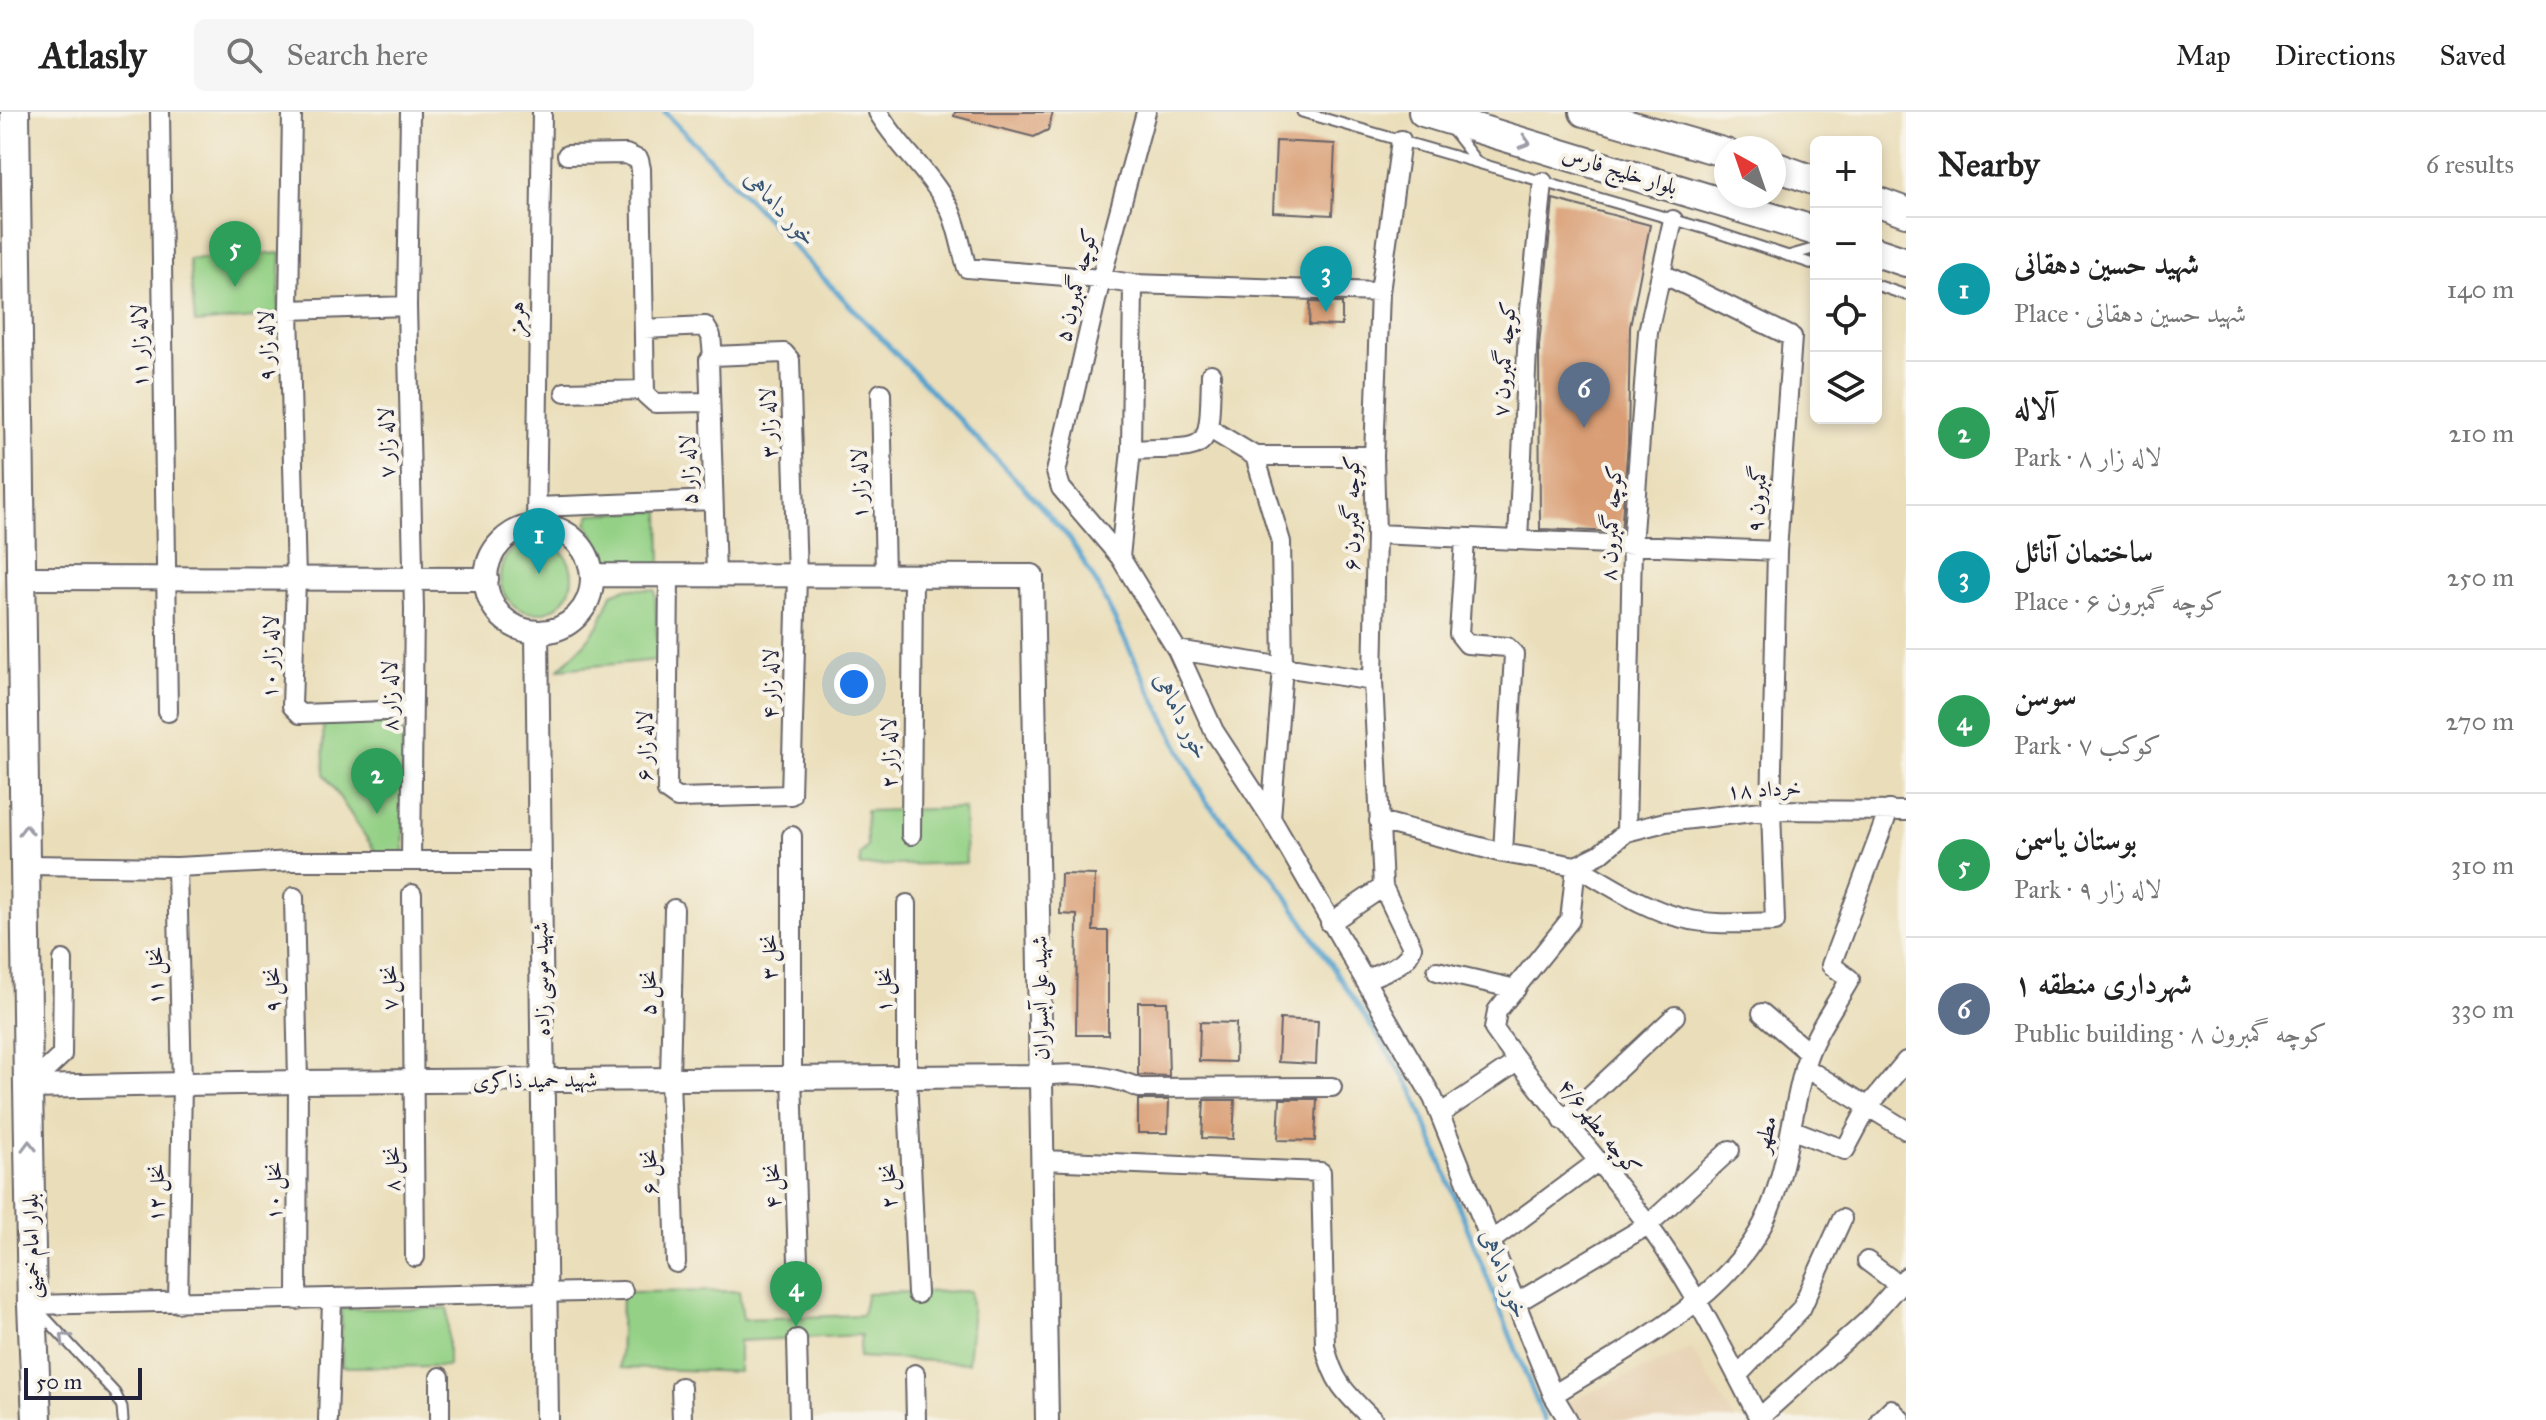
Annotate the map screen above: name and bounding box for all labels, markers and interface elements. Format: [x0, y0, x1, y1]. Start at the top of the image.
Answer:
search box [194, 19, 754, 91]
text: Atlasly [40, 32, 146, 78]
icon: search [222, 33, 266, 77]
text: Search here [286, 37, 428, 73]
text: Map [2176, 38, 2231, 73]
text: Directions [2275, 38, 2396, 73]
text: Saved [2440, 38, 2506, 73]
one-way arrow [1517, 133, 1531, 149]
north arrow [1714, 136, 1786, 208]
map controls [1810, 136, 1882, 424]
button: + [1810, 136, 1882, 208]
street label: بلوار خلیج فارس [1557, 140, 1681, 206]
text: Nearby [1938, 144, 2040, 185]
text: 6 results [2426, 148, 2514, 180]
water label: خور داماهی [738, 163, 824, 253]
button: − [1810, 208, 1882, 280]
pin: 5 [209, 221, 261, 287]
street label: کوچه گمبرون ۵ [1049, 225, 1105, 345]
pin: 3 [1300, 246, 1352, 312]
text: شهید حسین دهقانی [2014, 246, 2199, 282]
text: 1 [1959, 273, 1969, 305]
text: 140 m [2447, 273, 2514, 305]
button: locate [1810, 280, 1882, 352]
text: Place · شهید حسین دهقانی [2014, 297, 2246, 329]
street label: کوچه گمبرون ۷ [1486, 300, 1524, 418]
street label: هرمز [502, 301, 532, 337]
street label: لاله زار ۱۱ [125, 304, 153, 388]
street label: لاله زار ۹ [252, 310, 280, 382]
button: layers [1810, 352, 1882, 424]
pin: 6 [1558, 362, 1610, 428]
street label: لاله زار ۳ [753, 387, 783, 459]
text: آلاله [2014, 390, 2056, 426]
street label: لاله زار ۷ [372, 407, 400, 479]
text: 2 [1958, 417, 1970, 449]
text: 210 m [2448, 417, 2514, 449]
street label: لاله زار ۵ [673, 434, 703, 506]
text: Park · لاله زار ۸ [2014, 441, 2162, 473]
street label: لاله زار ۱ [845, 448, 873, 520]
street label: کوچه گمبرون ۶ [1338, 455, 1367, 571]
street label: کوچه گمبرون ۸ [1594, 464, 1630, 582]
street label: گمبرون ۹ [1741, 464, 1773, 534]
pin: 1 [513, 508, 565, 574]
text: ساختمان آنائل [2014, 534, 2153, 570]
text: 3 [1959, 561, 1969, 593]
text: 250 m [2447, 561, 2514, 593]
text: Place · کوچه گمبرون ۶ [2014, 585, 2223, 617]
street label: لاله زار ۱۰ [256, 615, 284, 699]
street label: لاله زار ۴ [756, 648, 784, 720]
street label: لاله زار ۸ [376, 661, 403, 731]
your location [834, 664, 874, 704]
water label: خور داماهی [1147, 667, 1217, 765]
text: سوسن [2014, 678, 2077, 714]
text: 4 [1957, 705, 1971, 737]
text: 270 m [2445, 705, 2514, 737]
street label: لاله زار ۶ [631, 711, 658, 781]
street label: لاله زار ۲ [875, 718, 902, 788]
text: Park · کوکب ۷ [2014, 729, 2161, 761]
pin: 2 [351, 748, 403, 814]
street label: خرداد ۱۸ [1726, 774, 1802, 804]
text: بوستان یاسمن [2014, 822, 2137, 858]
one-way arrow [17, 823, 34, 836]
text: 5 [1958, 849, 1970, 881]
text: 310 m [2451, 849, 2514, 881]
text: Park · لاله زار ۹ [2014, 873, 2162, 905]
street label: شهید موسی زاده [527, 922, 557, 1036]
street label: نخل ۳ [755, 934, 784, 980]
street label: شهید علی آبسواران [1025, 935, 1058, 1061]
street label: نخل ۱۱ [141, 946, 171, 1006]
street label: نخل ۷ [375, 965, 405, 1011]
text: شهرداری منطقه ۱ [2014, 966, 2192, 1002]
street label: نخل ۹ [258, 967, 288, 1013]
street label: نخل ۱ [870, 967, 899, 1013]
street label: نخل ۵ [634, 970, 664, 1016]
text: 6 [1957, 993, 1971, 1025]
text: 330 m [2451, 993, 2514, 1025]
text: Public building · کوچه گمبرون ۸ [2014, 1017, 2327, 1049]
street label: شهید حمید ذاکری [472, 1065, 598, 1096]
street label: کوچه مطهر۴/۶ [1551, 1073, 1647, 1182]
street label: مطهر [1747, 1113, 1784, 1157]
one-way arrow [20, 1139, 38, 1152]
street label: نخل ۸ [378, 1146, 407, 1192]
street label: نخل ۶ [635, 1149, 665, 1195]
street label: نخل ۱۰ [260, 1162, 289, 1220]
street label: نخل ۱۲ [142, 1163, 172, 1223]
street label: نخل ۴ [758, 1163, 788, 1209]
street label: نخل ۲ [874, 1163, 904, 1209]
street label: بلوار امام خمینی [17, 1193, 51, 1299]
water label: خور داماهی [1473, 1225, 1537, 1323]
pin: 4 [770, 1261, 822, 1327]
one-way arrow [60, 1333, 74, 1347]
scale bar [24, 1364, 142, 1400]
text: 50 m [36, 1368, 82, 1395]

